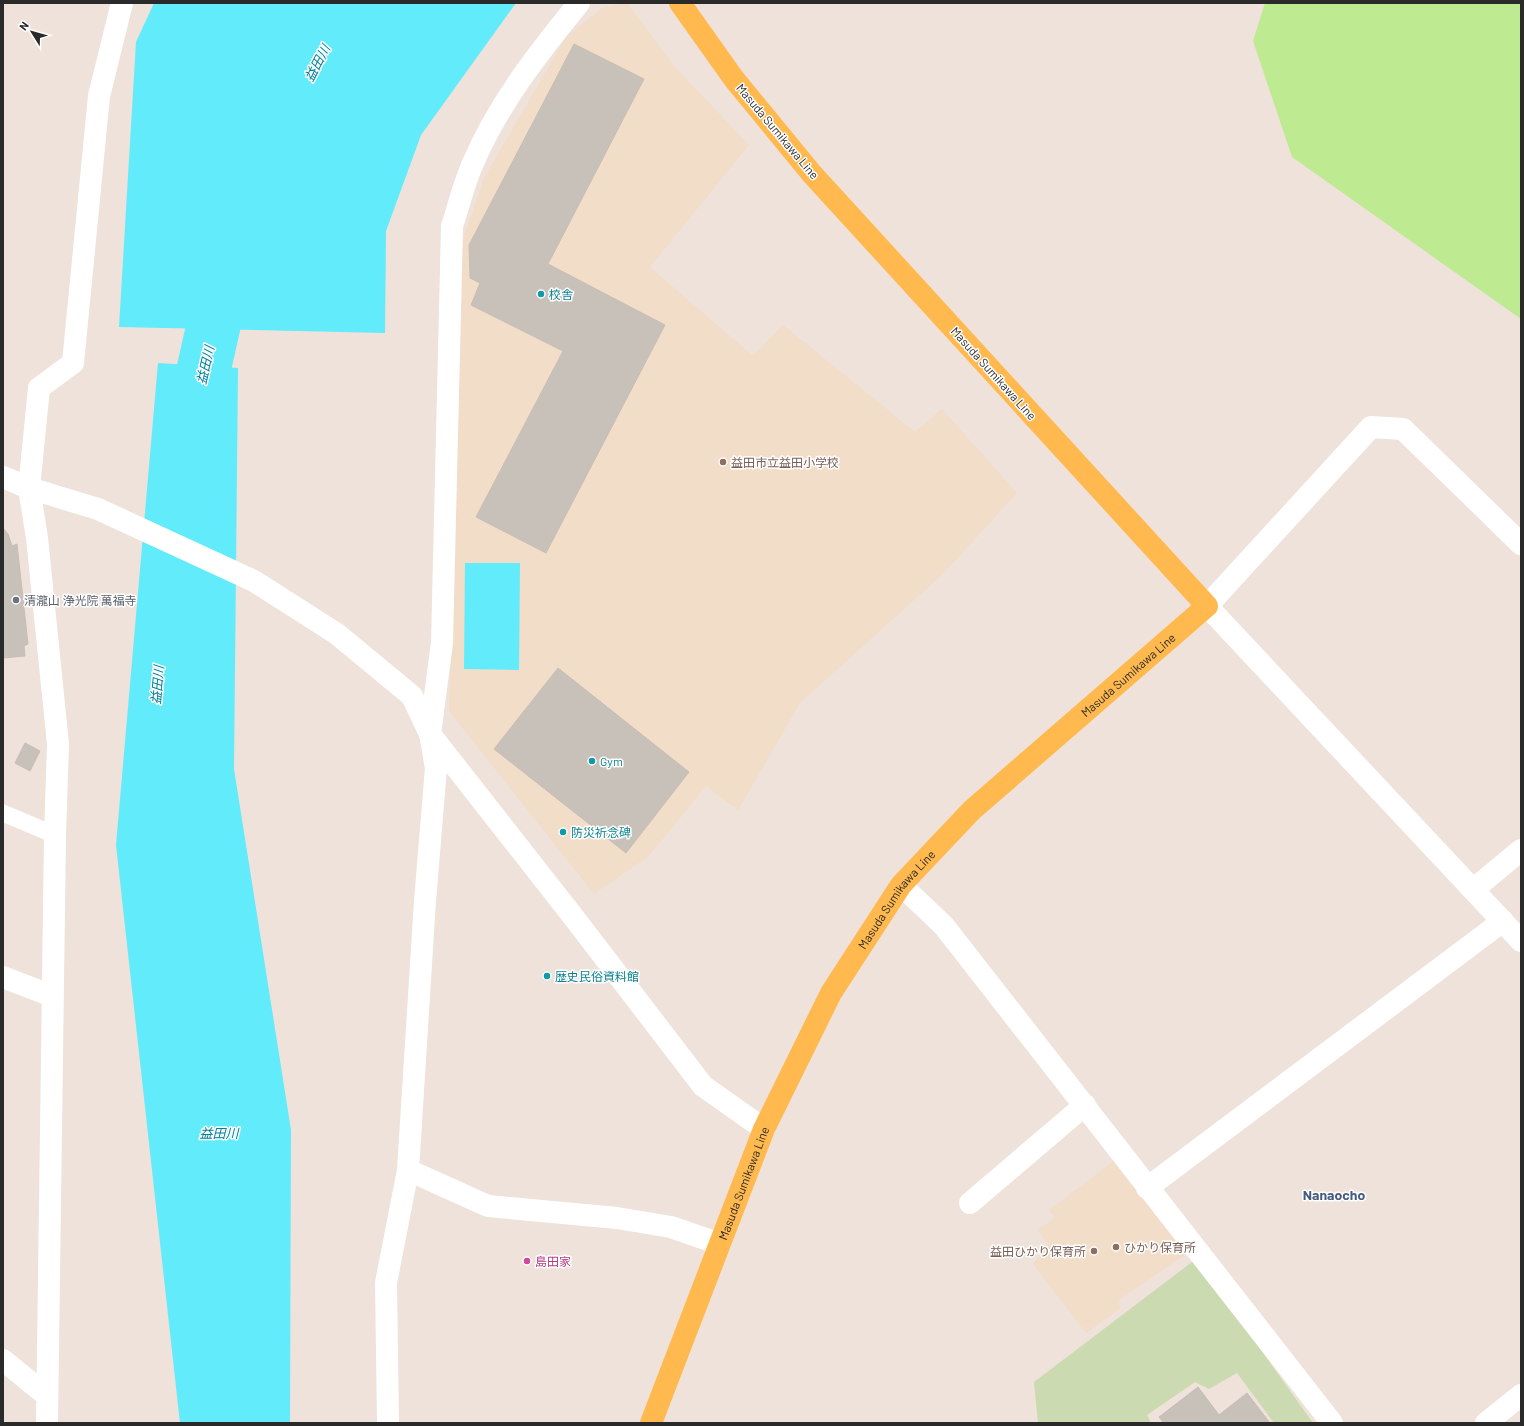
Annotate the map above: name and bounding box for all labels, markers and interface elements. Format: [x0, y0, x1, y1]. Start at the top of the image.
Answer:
north arrow [12, 12, 52, 52]
text: N [16, 19, 31, 33]
water label: 益田川 [301, 40, 334, 84]
street label: Masuda Sumikawa Line [734, 80, 822, 182]
place label: 校舎 [549, 287, 573, 301]
marker: 校舎 [536, 289, 546, 299]
street label: Masuda Sumikawa Line [949, 324, 1039, 422]
water label: 益田川 [193, 342, 218, 386]
place label: 益田市立益田小学校 [731, 455, 839, 469]
marker: 益田市立益田小学校 [718, 457, 728, 467]
place label: 清瀧山 浄光院 萬福寺 [24, 593, 137, 607]
marker: 清瀧山 浄光院 萬福寺 [11, 595, 21, 605]
street label: Masuda Sumikawa Line [1078, 630, 1178, 719]
water label: 益田川 [147, 663, 167, 705]
place label: Gym [600, 754, 623, 768]
marker: Gym [587, 756, 597, 766]
place label: 防災祈念碑 [571, 825, 631, 839]
marker: 防災祈念碑 [558, 827, 568, 837]
street label: Masuda Sumikawa Line [855, 847, 938, 951]
place label: 歴史民俗資料館 [555, 969, 639, 983]
marker: 歴史民俗資料館 [542, 971, 552, 981]
street label: Masuda Sumikawa Line [715, 1124, 771, 1242]
water label: 益田川 [199, 1125, 240, 1141]
district label: Nanaocho [1303, 1186, 1365, 1203]
place label: ひかり保育所 [1124, 1240, 1196, 1254]
marker: ひかり保育所 [1111, 1242, 1121, 1252]
place label: 益田ひかり保育所 [990, 1244, 1086, 1258]
marker: 益田ひかり保育所 [1089, 1246, 1099, 1256]
place label: 島田家 [535, 1254, 571, 1268]
marker: 島田家 [522, 1256, 532, 1266]

